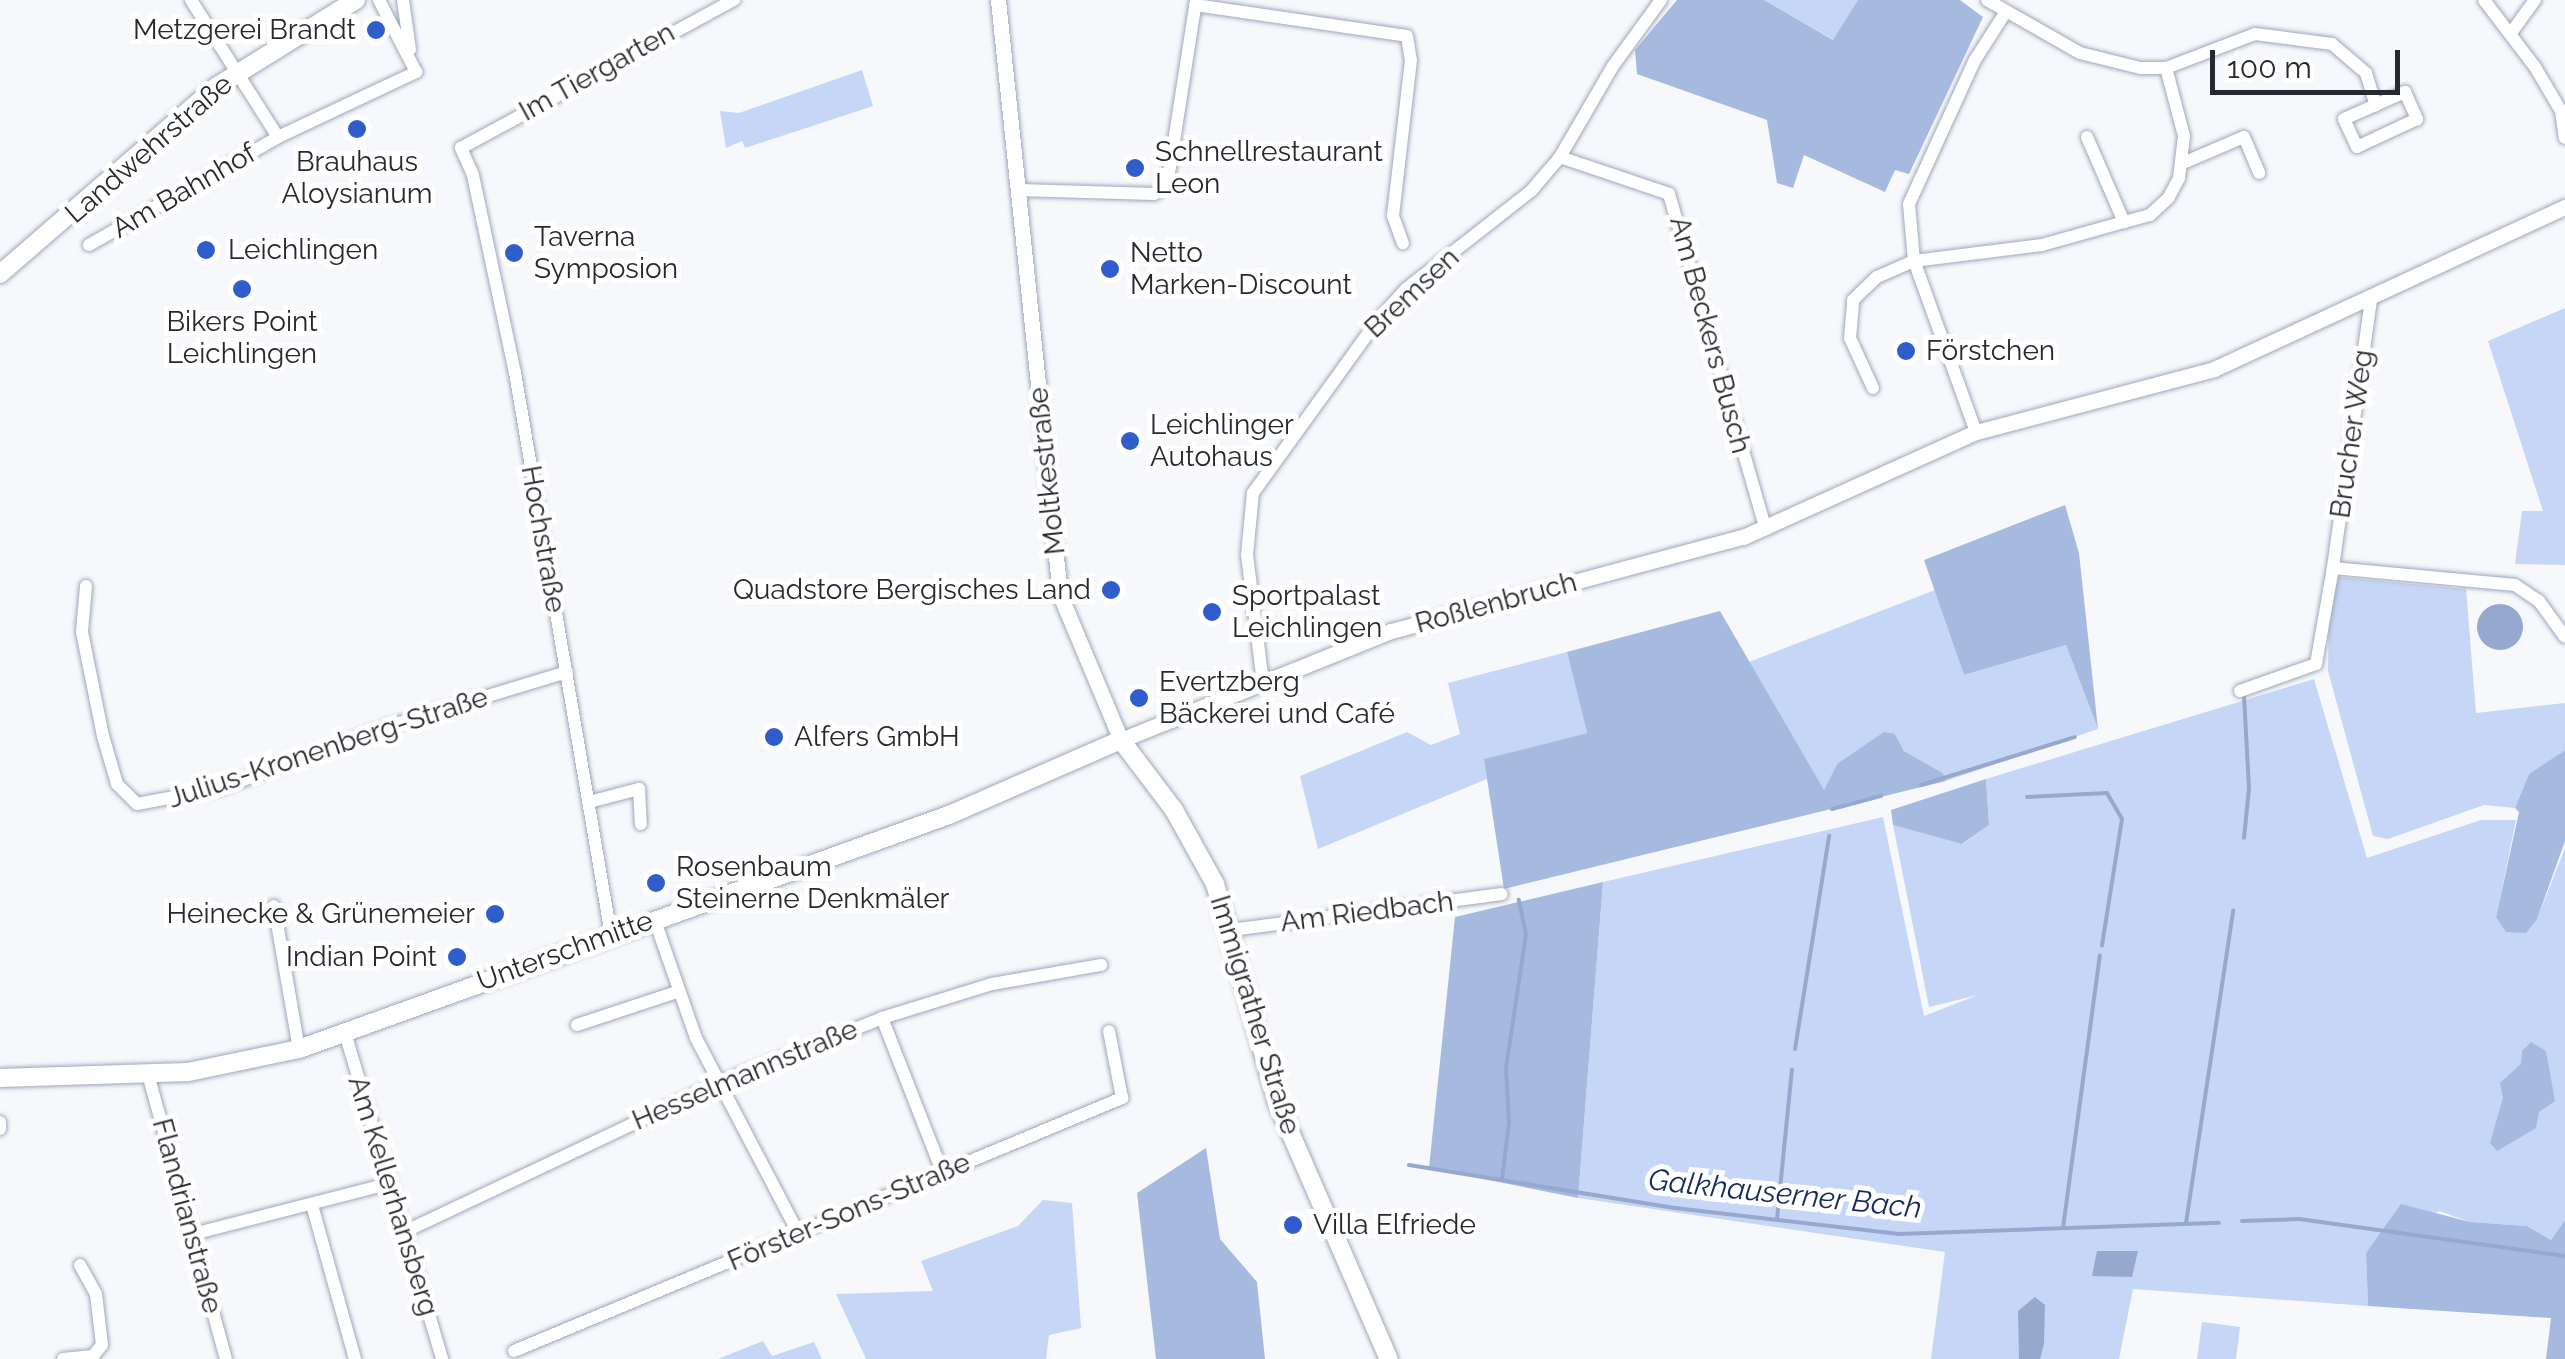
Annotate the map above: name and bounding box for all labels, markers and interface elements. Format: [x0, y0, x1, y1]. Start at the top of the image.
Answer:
place label: Metzgerei Brandt [133, 13, 356, 47]
street label: Im Tiergarten [513, 15, 681, 129]
marker: Metzgerei Brandt [365, 19, 387, 41]
scale bar [2215, 30, 2405, 92]
text: 100 m [2227, 50, 2312, 85]
street label: Landwehrstraße [59, 67, 239, 231]
marker: Brauhaus Aloysianum [346, 118, 368, 140]
place label: Schnellrestaurant Leon [1155, 135, 1383, 201]
street label: Am Bahnhof [106, 136, 262, 246]
place label: Brauhaus Aloysianum [281, 145, 433, 211]
marker: Schnellrestaurant Leon [1124, 157, 1146, 179]
street label: Am Beckers Busch [1662, 213, 1758, 457]
place label: Taverna Symposion [534, 220, 678, 286]
place label: Leichlingen [228, 233, 378, 267]
place label: Netto Marken-Discount [1130, 236, 1352, 302]
marker: Leichlingen [193, 237, 219, 263]
street label: Bremsen [1358, 241, 1466, 345]
marker: Taverna Symposion [503, 242, 525, 264]
marker: Netto Marken-Discount [1099, 258, 1121, 280]
marker: Bikers Point Leichlingen [231, 278, 253, 300]
place label: Bikers Point Leichlingen [166, 305, 318, 371]
place label: Förstchen [1926, 334, 2055, 368]
marker: Förstchen [1895, 340, 1917, 362]
street label: Brucher Weg [2323, 347, 2381, 521]
street label: Moltkestraße [1021, 386, 1073, 556]
place label: Leichlinger Autohaus [1150, 408, 1294, 474]
marker: Leichlinger Autohaus [1119, 430, 1141, 452]
street label: Hochstraße [514, 463, 572, 615]
street label: Roßlenbruch [1412, 565, 1580, 641]
place label: Quadstore Bergisches Land [733, 573, 1091, 607]
marker: Quadstore Bergisches Land [1100, 579, 1122, 601]
place label: Sportpalast Leichlingen [1232, 579, 1382, 645]
marker: Sportpalast Leichlingen [1201, 601, 1223, 623]
place label: Evertzberg Bäckerei und Café [1159, 665, 1395, 731]
street label: Julius-Kronenberg-Straße [164, 680, 492, 816]
marker: Evertzberg Bäckerei und Café [1128, 687, 1150, 709]
place label: Alfers GmbH [794, 720, 960, 754]
marker: Alfers GmbH [763, 726, 785, 748]
place label: Rosenbaum Steinerne Denkmäler [676, 850, 949, 916]
marker: Rosenbaum Steinerne Denkmäler [645, 872, 667, 894]
street label: Am Riedbach [1279, 885, 1455, 939]
street label: Immigrather Straße [1203, 891, 1307, 1139]
place label: Heinecke & Grünemeier [167, 897, 475, 931]
marker: Heinecke & Grünemeier [484, 903, 506, 925]
street label: Unterschmitte [473, 904, 657, 998]
place label: Indian Point [286, 940, 437, 974]
marker: Indian Point [446, 946, 468, 968]
street label: Hesselmannstraße [627, 1012, 863, 1138]
street label: Am Kellerhansberg [341, 1072, 445, 1320]
street label: Flandrianstraße [145, 1115, 229, 1317]
street label: Förster-Sons-Straße [723, 1146, 975, 1278]
water label: Galkhauserner Bach [1646, 1162, 1924, 1226]
place label: Villa Elfriede [1313, 1208, 1476, 1242]
marker: Villa Elfriede [1282, 1214, 1304, 1236]

